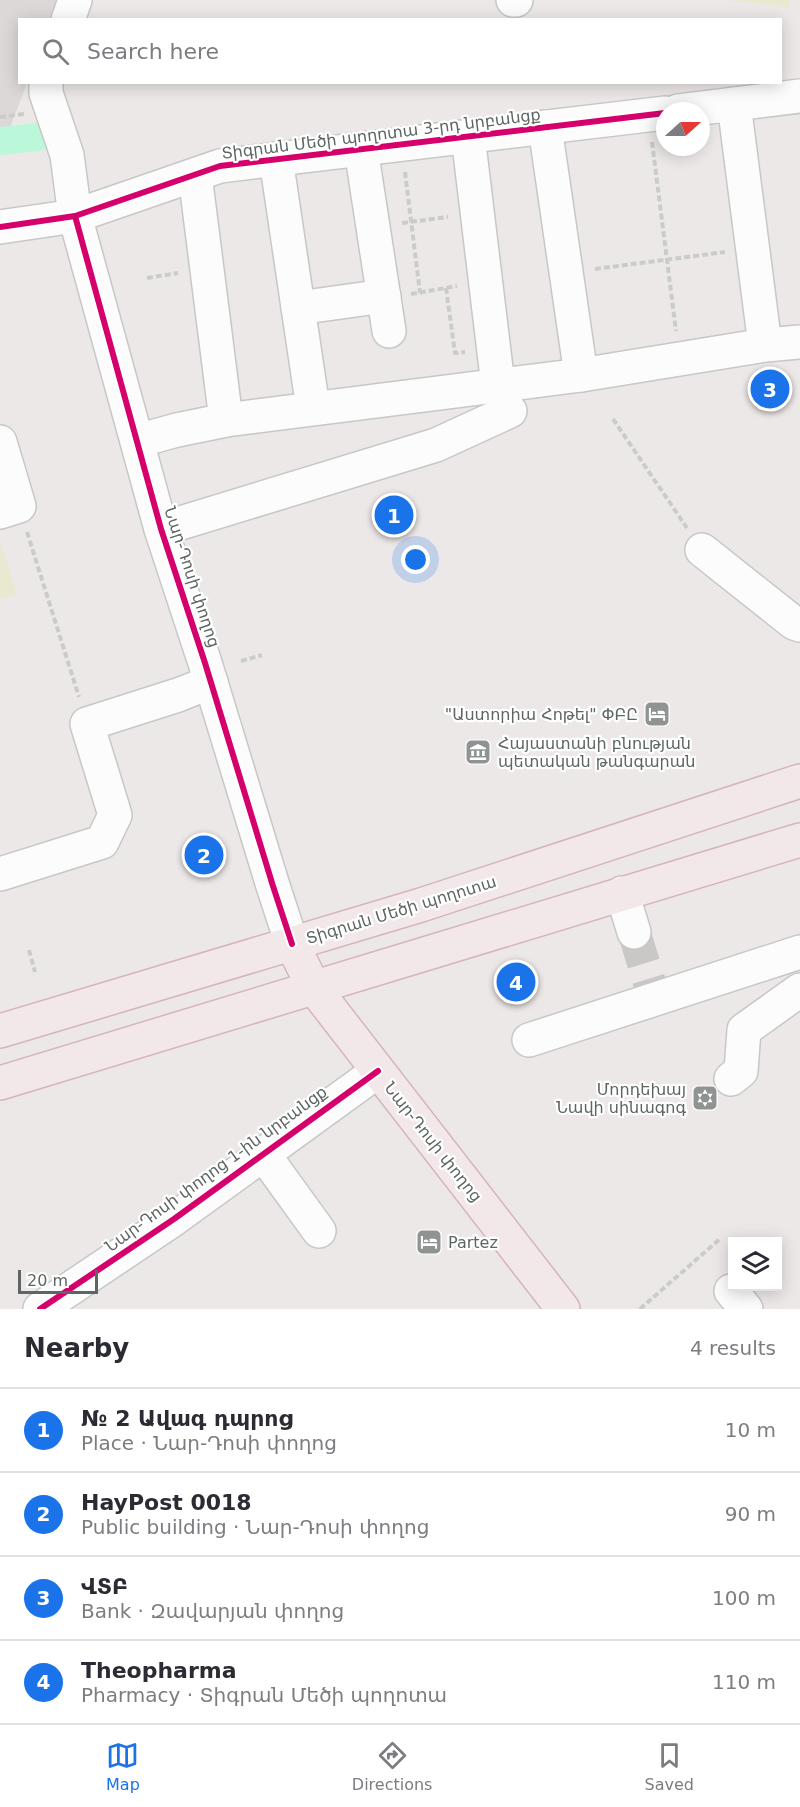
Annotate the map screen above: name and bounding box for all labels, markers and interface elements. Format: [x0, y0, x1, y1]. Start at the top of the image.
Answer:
search box [18, 18, 782, 84]
icon: search [39, 35, 72, 68]
text: Search here [87, 39, 219, 64]
north arrow [656, 102, 710, 156]
street label: Տիգրան Մեծի պողոտա 3-րդ նրբանցք [220, 105, 542, 163]
pin: 3 [750, 366, 790, 412]
pin: 1 [374, 492, 414, 538]
street label: Նար-Դոսի փողոց [160, 504, 224, 650]
your location [401, 545, 430, 574]
hotel icon: "Աստորիա Հոթել" ՓԲԸ [642, 699, 672, 729]
place label: "Աստորիա Հոթել" ՓԲԸ [445, 705, 638, 724]
place label: Հայաստանի բնության պետական թանգարան [498, 734, 695, 771]
museum icon: Հայաստանի բնության պետական թանգարան [463, 737, 493, 767]
pin: 2 [184, 832, 224, 878]
street label: Տիգրան Մեծի պողոտա [304, 872, 498, 948]
pin: 4 [496, 960, 536, 1004]
street label: Նար-Դոսի փողոց [380, 1078, 486, 1206]
place label: Մորդեխայ Նավի սինագոգ [556, 1080, 686, 1117]
street label: Նար-Դոսի փողոց 1-ին նրբանցք [101, 1082, 331, 1256]
synagogue icon: Մորդեխայ Նավի սինագոգ [690, 1083, 720, 1113]
hotel icon: Partez [414, 1227, 444, 1257]
place label: Partez [448, 1233, 498, 1252]
map controls [728, 1237, 782, 1291]
button: layers [728, 1237, 782, 1291]
scale bar [18, 1267, 98, 1294]
text: 20 m [27, 1271, 68, 1290]
text: Nearby [24, 1333, 129, 1363]
text: 4 results [690, 1336, 776, 1360]
text: № 2 Ավագ դպրոց [81, 1406, 293, 1431]
text: 1 [37, 1418, 50, 1442]
text: 10 m [725, 1418, 776, 1442]
text: Place · Նար-Դոսի փողոց [81, 1431, 337, 1455]
text: HayPost 0018 [81, 1490, 252, 1515]
text: 2 [37, 1502, 50, 1526]
text: 90 m [725, 1502, 776, 1526]
text: Public building · Նար-Դոսի փողոց [81, 1515, 429, 1539]
text: ՎՏԲ [81, 1574, 128, 1599]
text: 3 [37, 1586, 50, 1610]
text: 100 m [712, 1586, 776, 1610]
text: Bank · Զավարյան փողոց [81, 1599, 344, 1623]
text: Theopharma [81, 1658, 237, 1683]
text: 4 [37, 1670, 50, 1694]
text: 110 m [712, 1670, 776, 1694]
text: Pharmacy · Տիգրան Մեծի պողոտա [81, 1683, 447, 1707]
tab: Map [106, 1739, 140, 1794]
tab: Directions [352, 1739, 432, 1794]
tab: Saved [645, 1739, 694, 1794]

